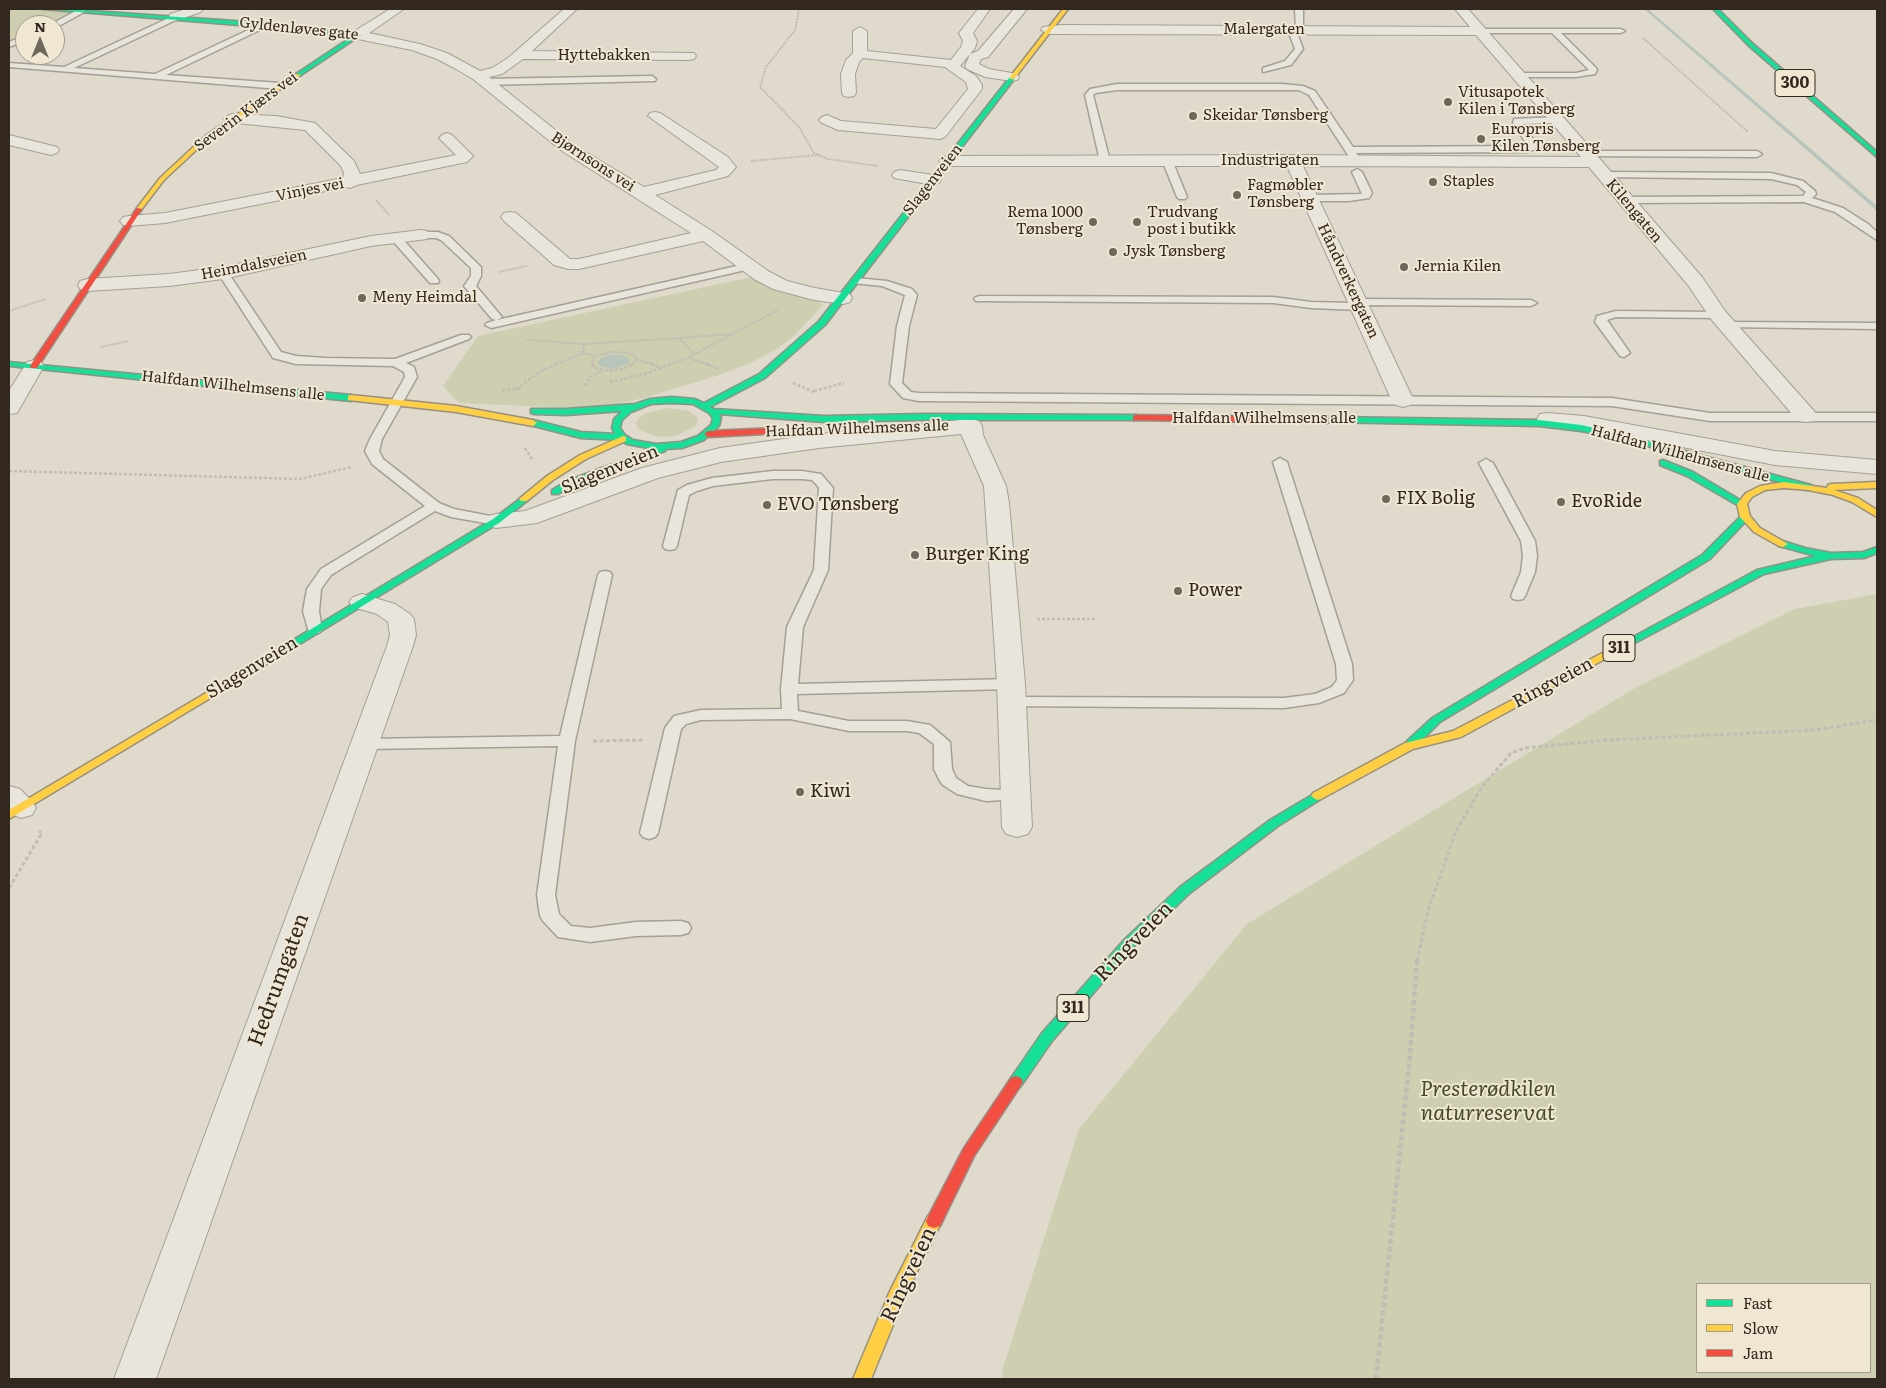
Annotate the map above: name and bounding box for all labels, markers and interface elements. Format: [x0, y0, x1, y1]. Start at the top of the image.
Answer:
street label: Gyldenløves gate [239, 14, 359, 44]
north arrow [15, 15, 65, 65]
text: N [34, 16, 46, 36]
street label: Malergaten [1223, 21, 1305, 39]
street label: Hyttebakken [558, 47, 650, 65]
street label: Severin Kjærs vei [191, 68, 301, 156]
road number: 300 [1775, 70, 1815, 96]
place label: Vitusapotek Kilen i Tønsberg [1458, 84, 1575, 119]
marker: Vitusapotek Kilen i Tønsberg [1442, 96, 1454, 108]
place label: Skeidar Tønsberg [1203, 107, 1328, 125]
marker: Skeidar Tønsberg [1187, 110, 1199, 122]
place label: Europris Kilen Tønsberg [1491, 121, 1600, 156]
street label: Bjørnsons vei [548, 128, 638, 196]
marker: Europris Kilen Tønsberg [1475, 133, 1487, 145]
street label: Slagenveien [899, 141, 967, 219]
street label: Industrigaten [1221, 152, 1319, 170]
place label: Staples [1443, 173, 1494, 191]
street label: Vinjes vei [275, 175, 345, 205]
street label: Kilengaten [1602, 175, 1666, 247]
marker: Staples [1427, 176, 1439, 188]
place label: Fagmøbler Tønsberg [1247, 177, 1323, 212]
marker: Fagmøbler Tønsberg [1231, 189, 1243, 201]
place label: Rema 1000 Tønsberg [1007, 204, 1083, 239]
place label: Trudvang post i butikk [1147, 204, 1236, 239]
marker: Rema 1000 Tønsberg [1087, 216, 1099, 228]
marker: Trudvang post i butikk [1131, 216, 1143, 228]
street label: Håndverkergaten [1313, 221, 1383, 341]
place label: Jysk Tønsberg [1123, 243, 1225, 261]
street label: Heimdalsveien [200, 246, 308, 284]
marker: Jysk Tønsberg [1107, 246, 1119, 258]
place label: Jernia Kilen [1414, 258, 1501, 276]
marker: Jernia Kilen [1398, 261, 1410, 273]
place label: Meny Heimdal [372, 289, 477, 307]
marker: Meny Heimdal [356, 292, 368, 304]
street label: Halfdan Wilhelmsens alle [141, 367, 325, 405]
street label: Halfdan Wilhelmsens alle [1172, 410, 1356, 428]
street label: Halfdan Wilhelmsens alle [765, 417, 949, 441]
street label: Halfdan Wilhelmsens alle [1589, 421, 1771, 487]
street label: Slagenveien [558, 441, 662, 499]
place label: FIX Bolig [1396, 488, 1475, 510]
place label: EvoRide [1571, 491, 1642, 513]
marker: FIX Bolig [1380, 493, 1392, 505]
place label: EVO Tønsberg [777, 494, 899, 516]
marker: EvoRide [1555, 496, 1567, 508]
marker: EVO Tønsberg [761, 499, 773, 511]
place label: Burger King [925, 544, 1029, 566]
marker: Burger King [909, 549, 921, 561]
place label: Power [1188, 580, 1242, 602]
marker: Power [1172, 585, 1184, 597]
street label: Slagenveien [202, 632, 302, 704]
road number: 311 [1603, 634, 1635, 661]
street label: Ringveien [1509, 653, 1597, 713]
place label: Kiwi [810, 781, 851, 803]
marker: Kiwi [794, 786, 806, 798]
street label: Ringveien [1089, 896, 1179, 988]
street label: Hedrumgaten [243, 910, 315, 1050]
road number: 311 [1057, 994, 1089, 1021]
park label: Presterødkilen naturreservat [1420, 1077, 1556, 1127]
street label: Ringveien [876, 1223, 942, 1327]
legend [1696, 1283, 1871, 1373]
text: Fast [1743, 1291, 1772, 1314]
text: Slow [1743, 1316, 1778, 1339]
text: Jam [1743, 1341, 1773, 1364]

